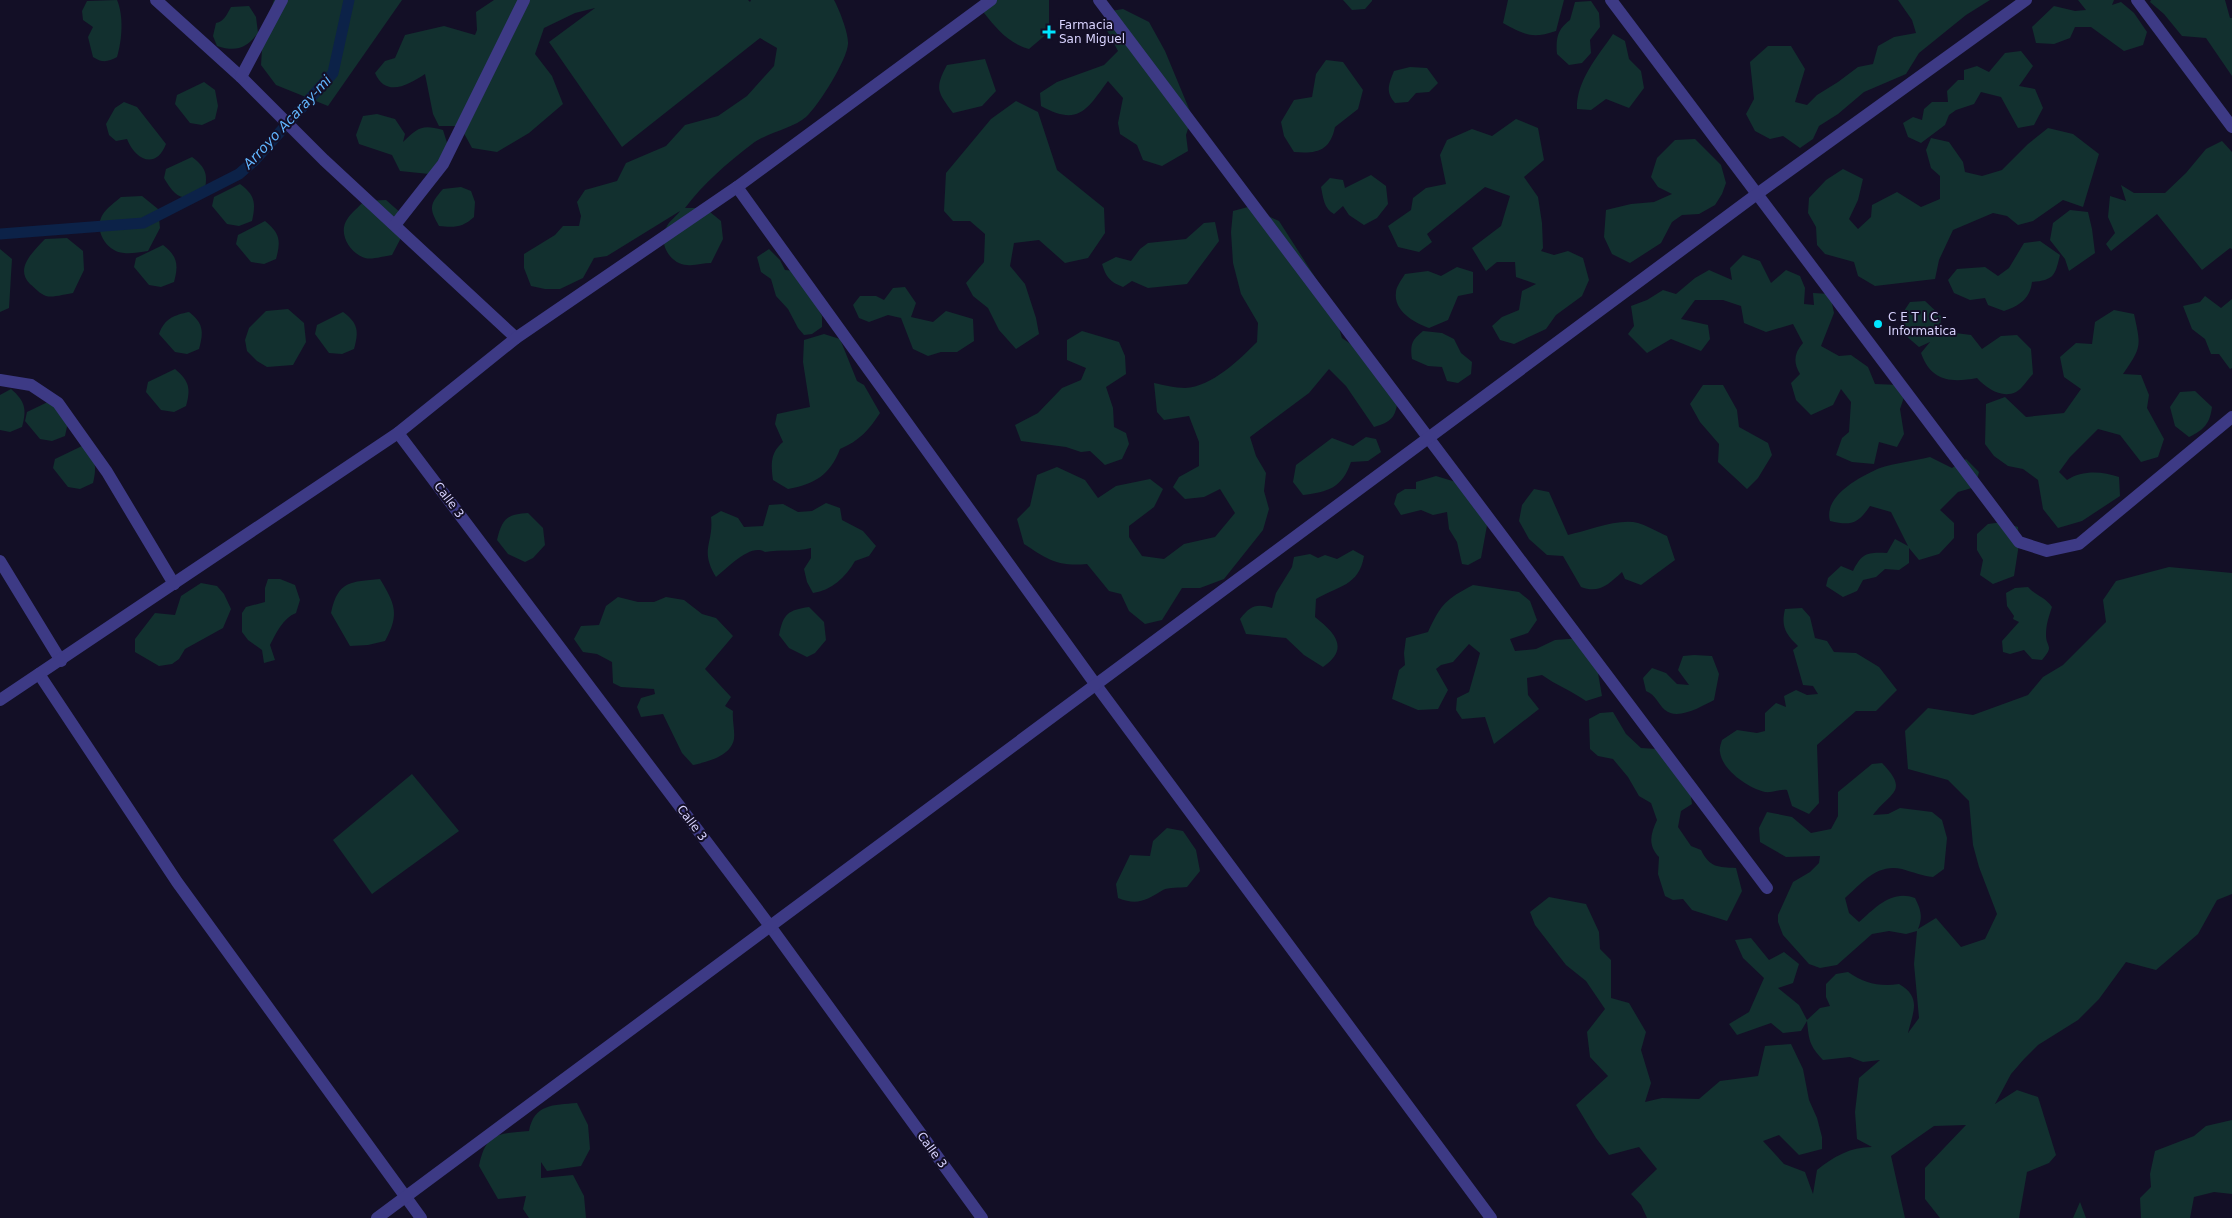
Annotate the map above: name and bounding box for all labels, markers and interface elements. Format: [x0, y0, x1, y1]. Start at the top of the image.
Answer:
place label: Farmacia San Miguel [1059, 18, 1125, 46]
marker: Farmacia San Miguel [1043, 26, 1055, 38]
water label: Arroyo Acaray-mi [239, 72, 334, 173]
place label: C E T I C - Informatica [1888, 310, 1956, 338]
marker: C E T I C - Informatica [1872, 318, 1884, 330]
street label: Calle 3 [431, 479, 467, 521]
street label: Calle 3 [674, 802, 710, 844]
street label: Calle 3 [914, 1129, 950, 1171]

